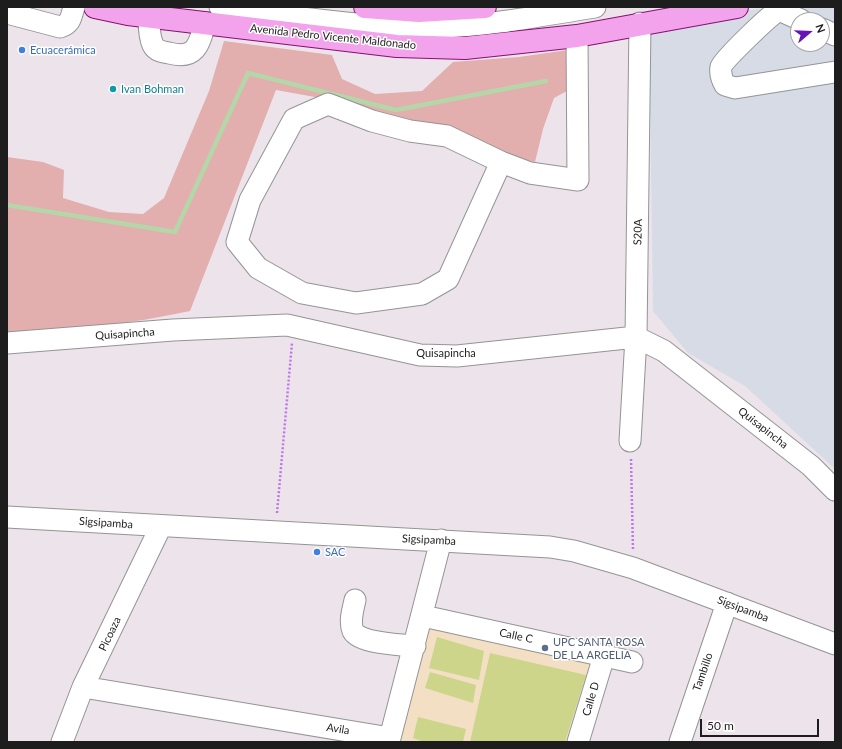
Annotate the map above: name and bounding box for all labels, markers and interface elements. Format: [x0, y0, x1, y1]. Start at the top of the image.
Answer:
north arrow [790, 12, 830, 52]
street label: Avenida Pedro Vicente Maldonado [249, 22, 417, 52]
text: N [813, 22, 828, 34]
place label: Ecuacerámica [30, 43, 96, 57]
marker: Ecuacerámica [17, 45, 27, 55]
place label: Ivan Bohman [121, 82, 184, 96]
marker: Ivan Bohman [108, 84, 118, 94]
street label: S20A [631, 219, 645, 245]
street label: Quisapincha [95, 325, 155, 343]
street label: Quisapincha [416, 346, 476, 360]
street label: Quisapincha [735, 404, 791, 452]
street label: Sigsipamba [79, 515, 133, 531]
street label: Sigsipamba [402, 532, 456, 548]
place label: SAC [325, 545, 345, 559]
marker: SAC [312, 547, 322, 557]
street label: Sigsipamba [715, 593, 771, 625]
street label: Picoaza [96, 615, 124, 653]
street label: Calle C [498, 626, 534, 646]
place label: UPC SANTA ROSA DE LA ARGELIA [553, 635, 644, 661]
marker: UPC SANTA ROSA DE LA ARGELIA [540, 643, 550, 653]
street label: Tambillo [690, 651, 716, 693]
street label: Calle D [580, 680, 602, 718]
scale bar [702, 711, 821, 737]
text: 50 m [707, 718, 734, 733]
street label: Avila [325, 721, 351, 737]

